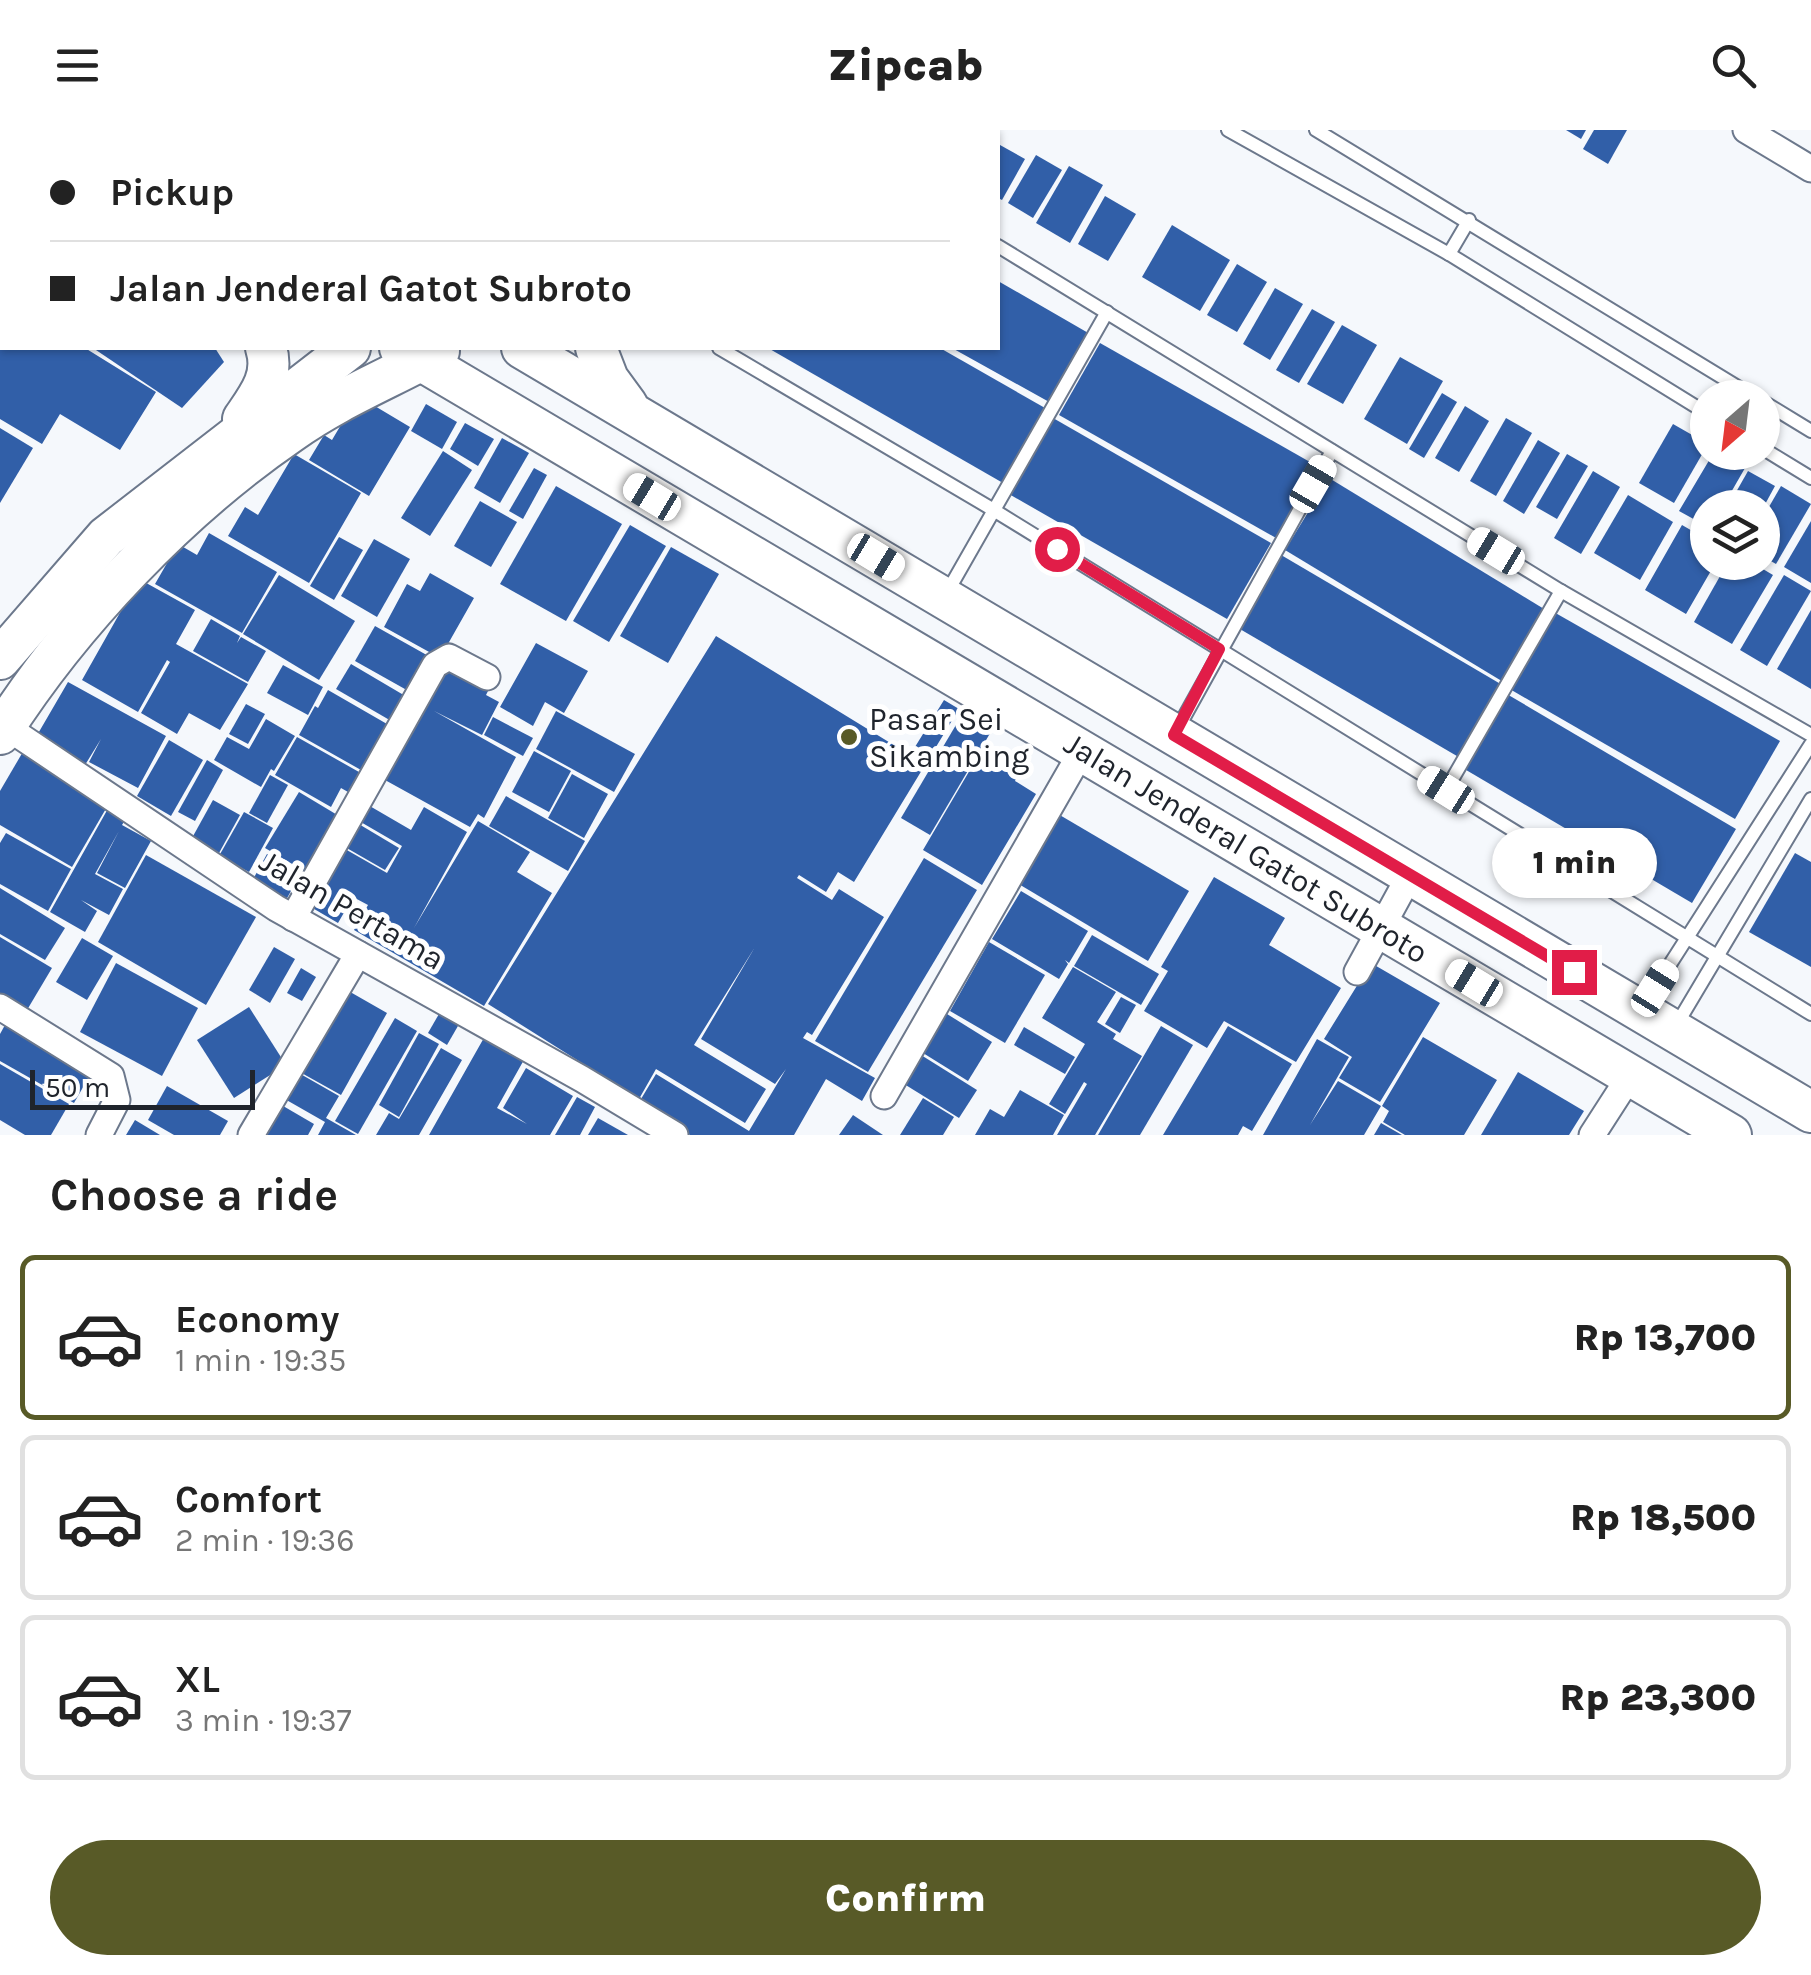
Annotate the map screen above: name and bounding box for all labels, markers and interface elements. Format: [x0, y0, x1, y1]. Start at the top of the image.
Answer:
icon: menu [50, 38, 105, 93]
icon: search [1706, 38, 1761, 93]
text: Zipcab [828, 39, 983, 91]
text: Pickup [110, 170, 234, 215]
text: Jalan Jenderal Gatot Subroto [110, 266, 632, 311]
north arrow [1690, 380, 1780, 470]
map controls [1690, 380, 1780, 580]
car [1285, 451, 1341, 517]
car [619, 469, 685, 525]
button: layers [1690, 490, 1780, 580]
car [1463, 523, 1529, 579]
route start [1035, 527, 1080, 572]
car [843, 529, 909, 585]
place label: Pasar Sei Sikambing [869, 701, 1029, 775]
street label: Jalan Jenderal Gatot Subroto [1058, 725, 1434, 971]
marker: Pasar Sei Sikambing [838, 726, 860, 748]
car [1413, 761, 1479, 819]
callout: 1 min [1492, 827, 1656, 897]
street label: Jalan Pertama [253, 842, 451, 978]
text: 1 min [1533, 844, 1616, 881]
route end [1552, 950, 1597, 995]
car [1441, 955, 1507, 1011]
car [1626, 955, 1684, 1021]
scale bar [30, 1065, 255, 1110]
text: 50 m [45, 1071, 110, 1104]
text: Choose a ride [50, 1169, 338, 1221]
icon: car [55, 1293, 145, 1383]
text: Economy [175, 1297, 339, 1342]
text: Rp 13,700 [1574, 1315, 1756, 1360]
text: 1 min · 19:35 [175, 1342, 346, 1379]
icon: car [55, 1473, 145, 1563]
text: Comfort [175, 1477, 322, 1522]
text: Rp 18,500 [1570, 1495, 1756, 1540]
text: 2 min · 19:36 [175, 1522, 355, 1559]
icon: car [55, 1653, 145, 1743]
text: XL [175, 1657, 220, 1702]
text: Rp 23,300 [1560, 1675, 1756, 1720]
text: 3 min · 19:37 [175, 1702, 352, 1739]
button: Confirm [50, 1840, 1761, 1955]

